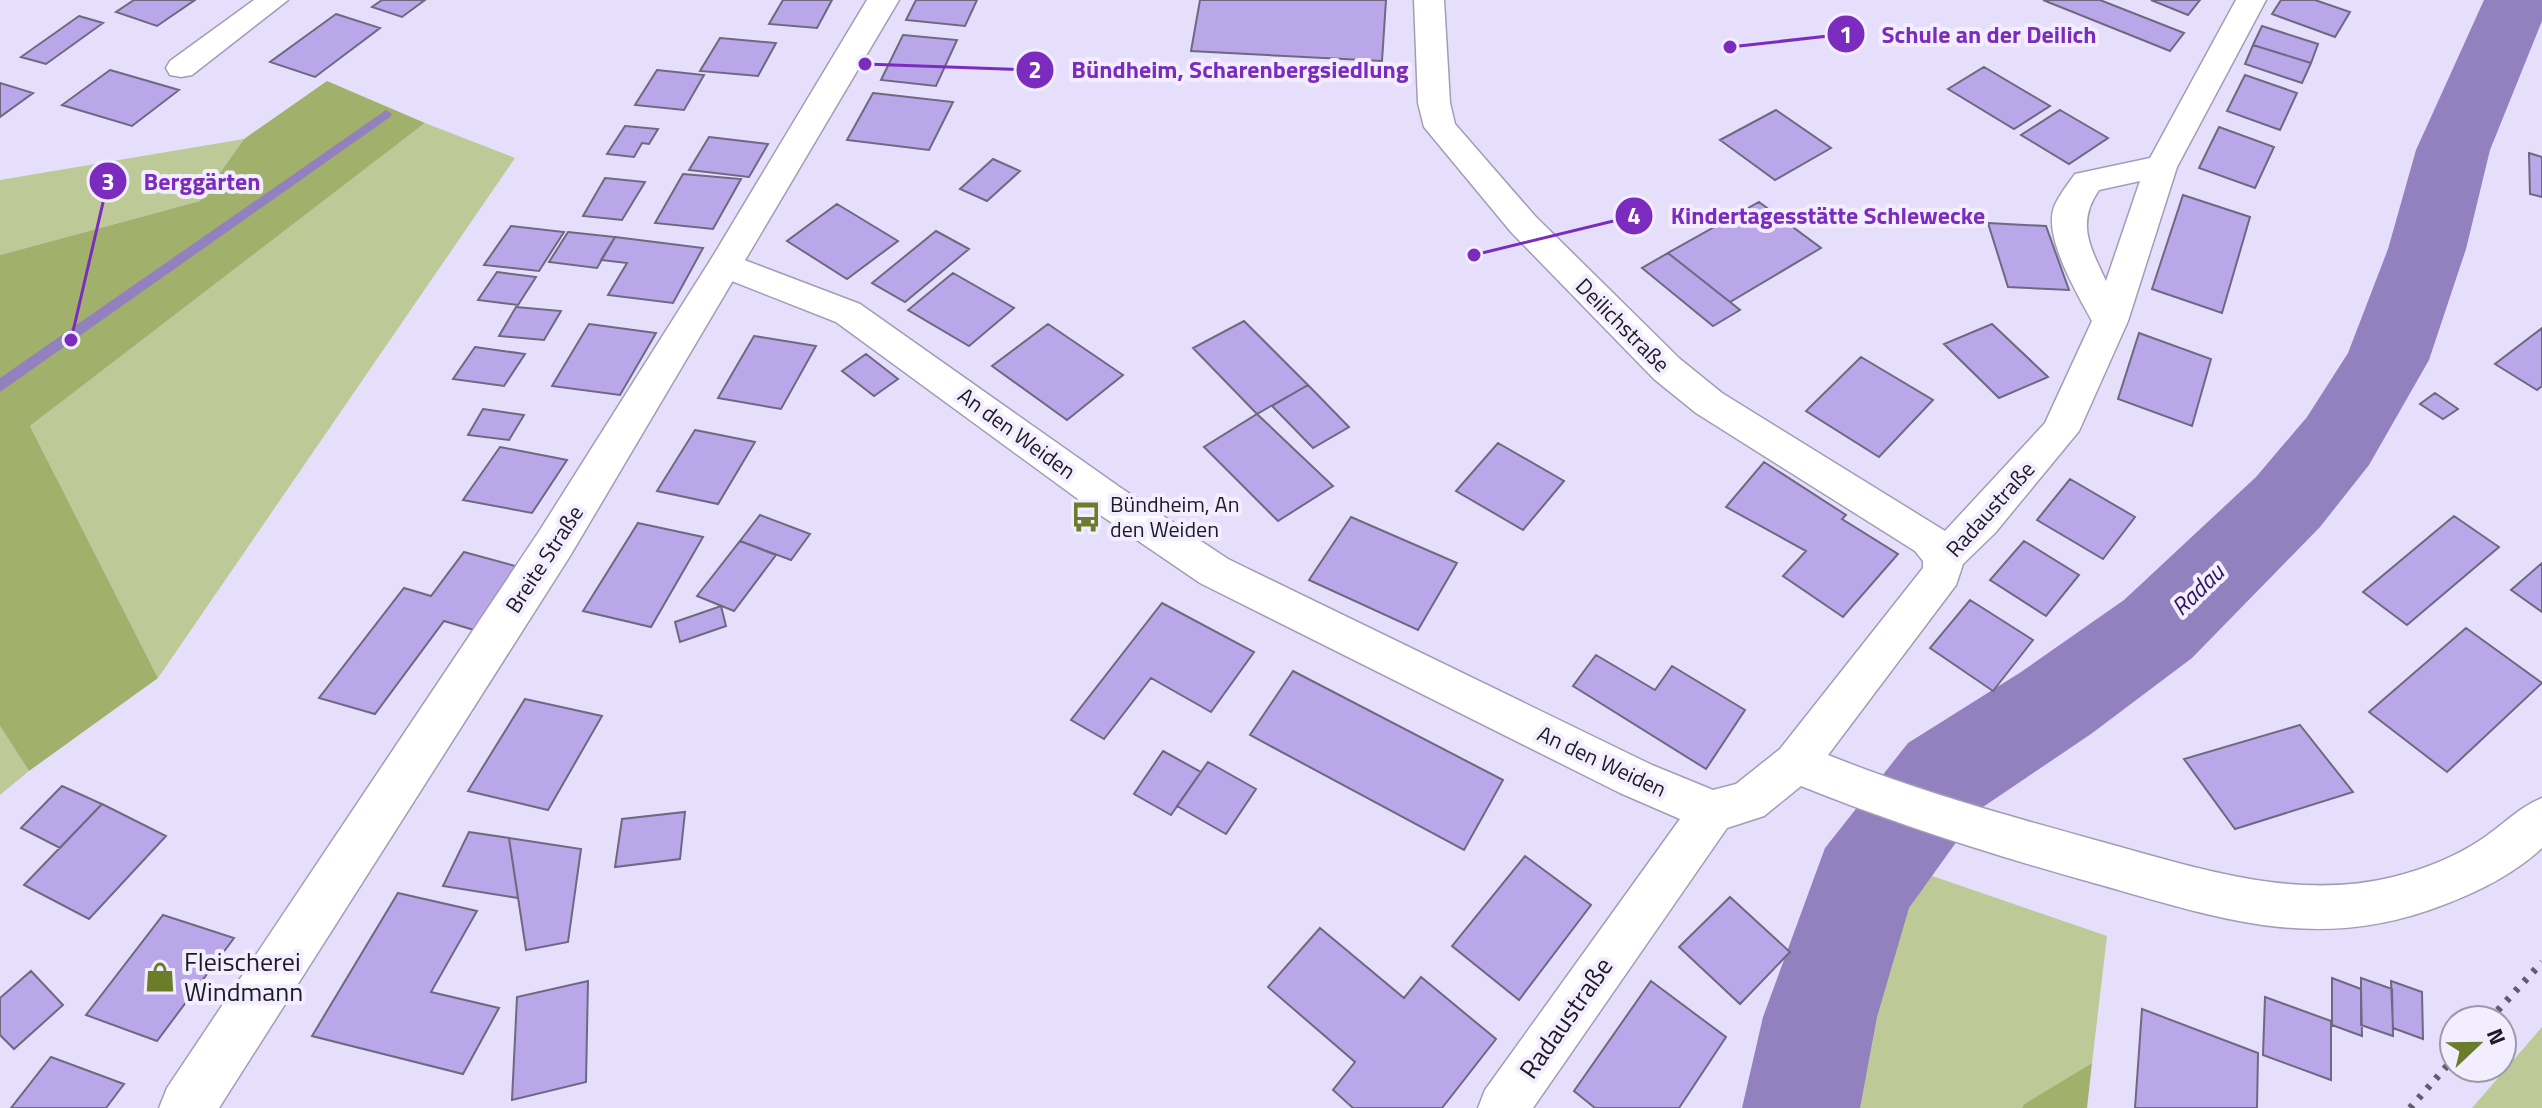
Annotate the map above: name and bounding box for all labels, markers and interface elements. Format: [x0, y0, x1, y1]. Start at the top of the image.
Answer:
callout: Schule an der Deilich [1826, 10, 2113, 58]
text: 1 [1839, 16, 1853, 52]
text: Schule an der Deilich [1881, 16, 2097, 52]
callout: Bündheim, Scharenbergsiedlung [1015, 46, 1424, 94]
text: 2 [1028, 51, 1042, 87]
text: Bündheim, Scharenbergsiedlung [1071, 51, 1409, 87]
callout: Berggärten [88, 157, 277, 205]
text: 3 [101, 163, 115, 199]
text: Berggärten [144, 163, 260, 199]
callout: Kindertagesstätte Schlewecke [1614, 192, 2001, 240]
text: 4 [1627, 197, 1641, 233]
text: Kindertagesstätte Schlewecke [1671, 197, 1985, 233]
street label: Deilichstraße [1568, 270, 1678, 380]
street label: An den Weiden [951, 378, 1083, 488]
street label: Radaustraße [1937, 453, 2043, 565]
place label: Bündheim, An den Weiden [1110, 487, 1240, 546]
street label: Breite Straße [496, 498, 592, 620]
bus stop icon: Bündheim, An den Weiden [1069, 500, 1103, 534]
water label: Radau [2163, 554, 2233, 624]
street label: An den Weiden [1532, 716, 1672, 806]
place label: Fleischerei Windmann [184, 942, 303, 1011]
street label: Radaustraße [1509, 949, 1622, 1087]
shop icon: Fleischerei Windmann [143, 960, 177, 994]
north arrow [2438, 1004, 2518, 1084]
text: N [2478, 1023, 2515, 1050]

